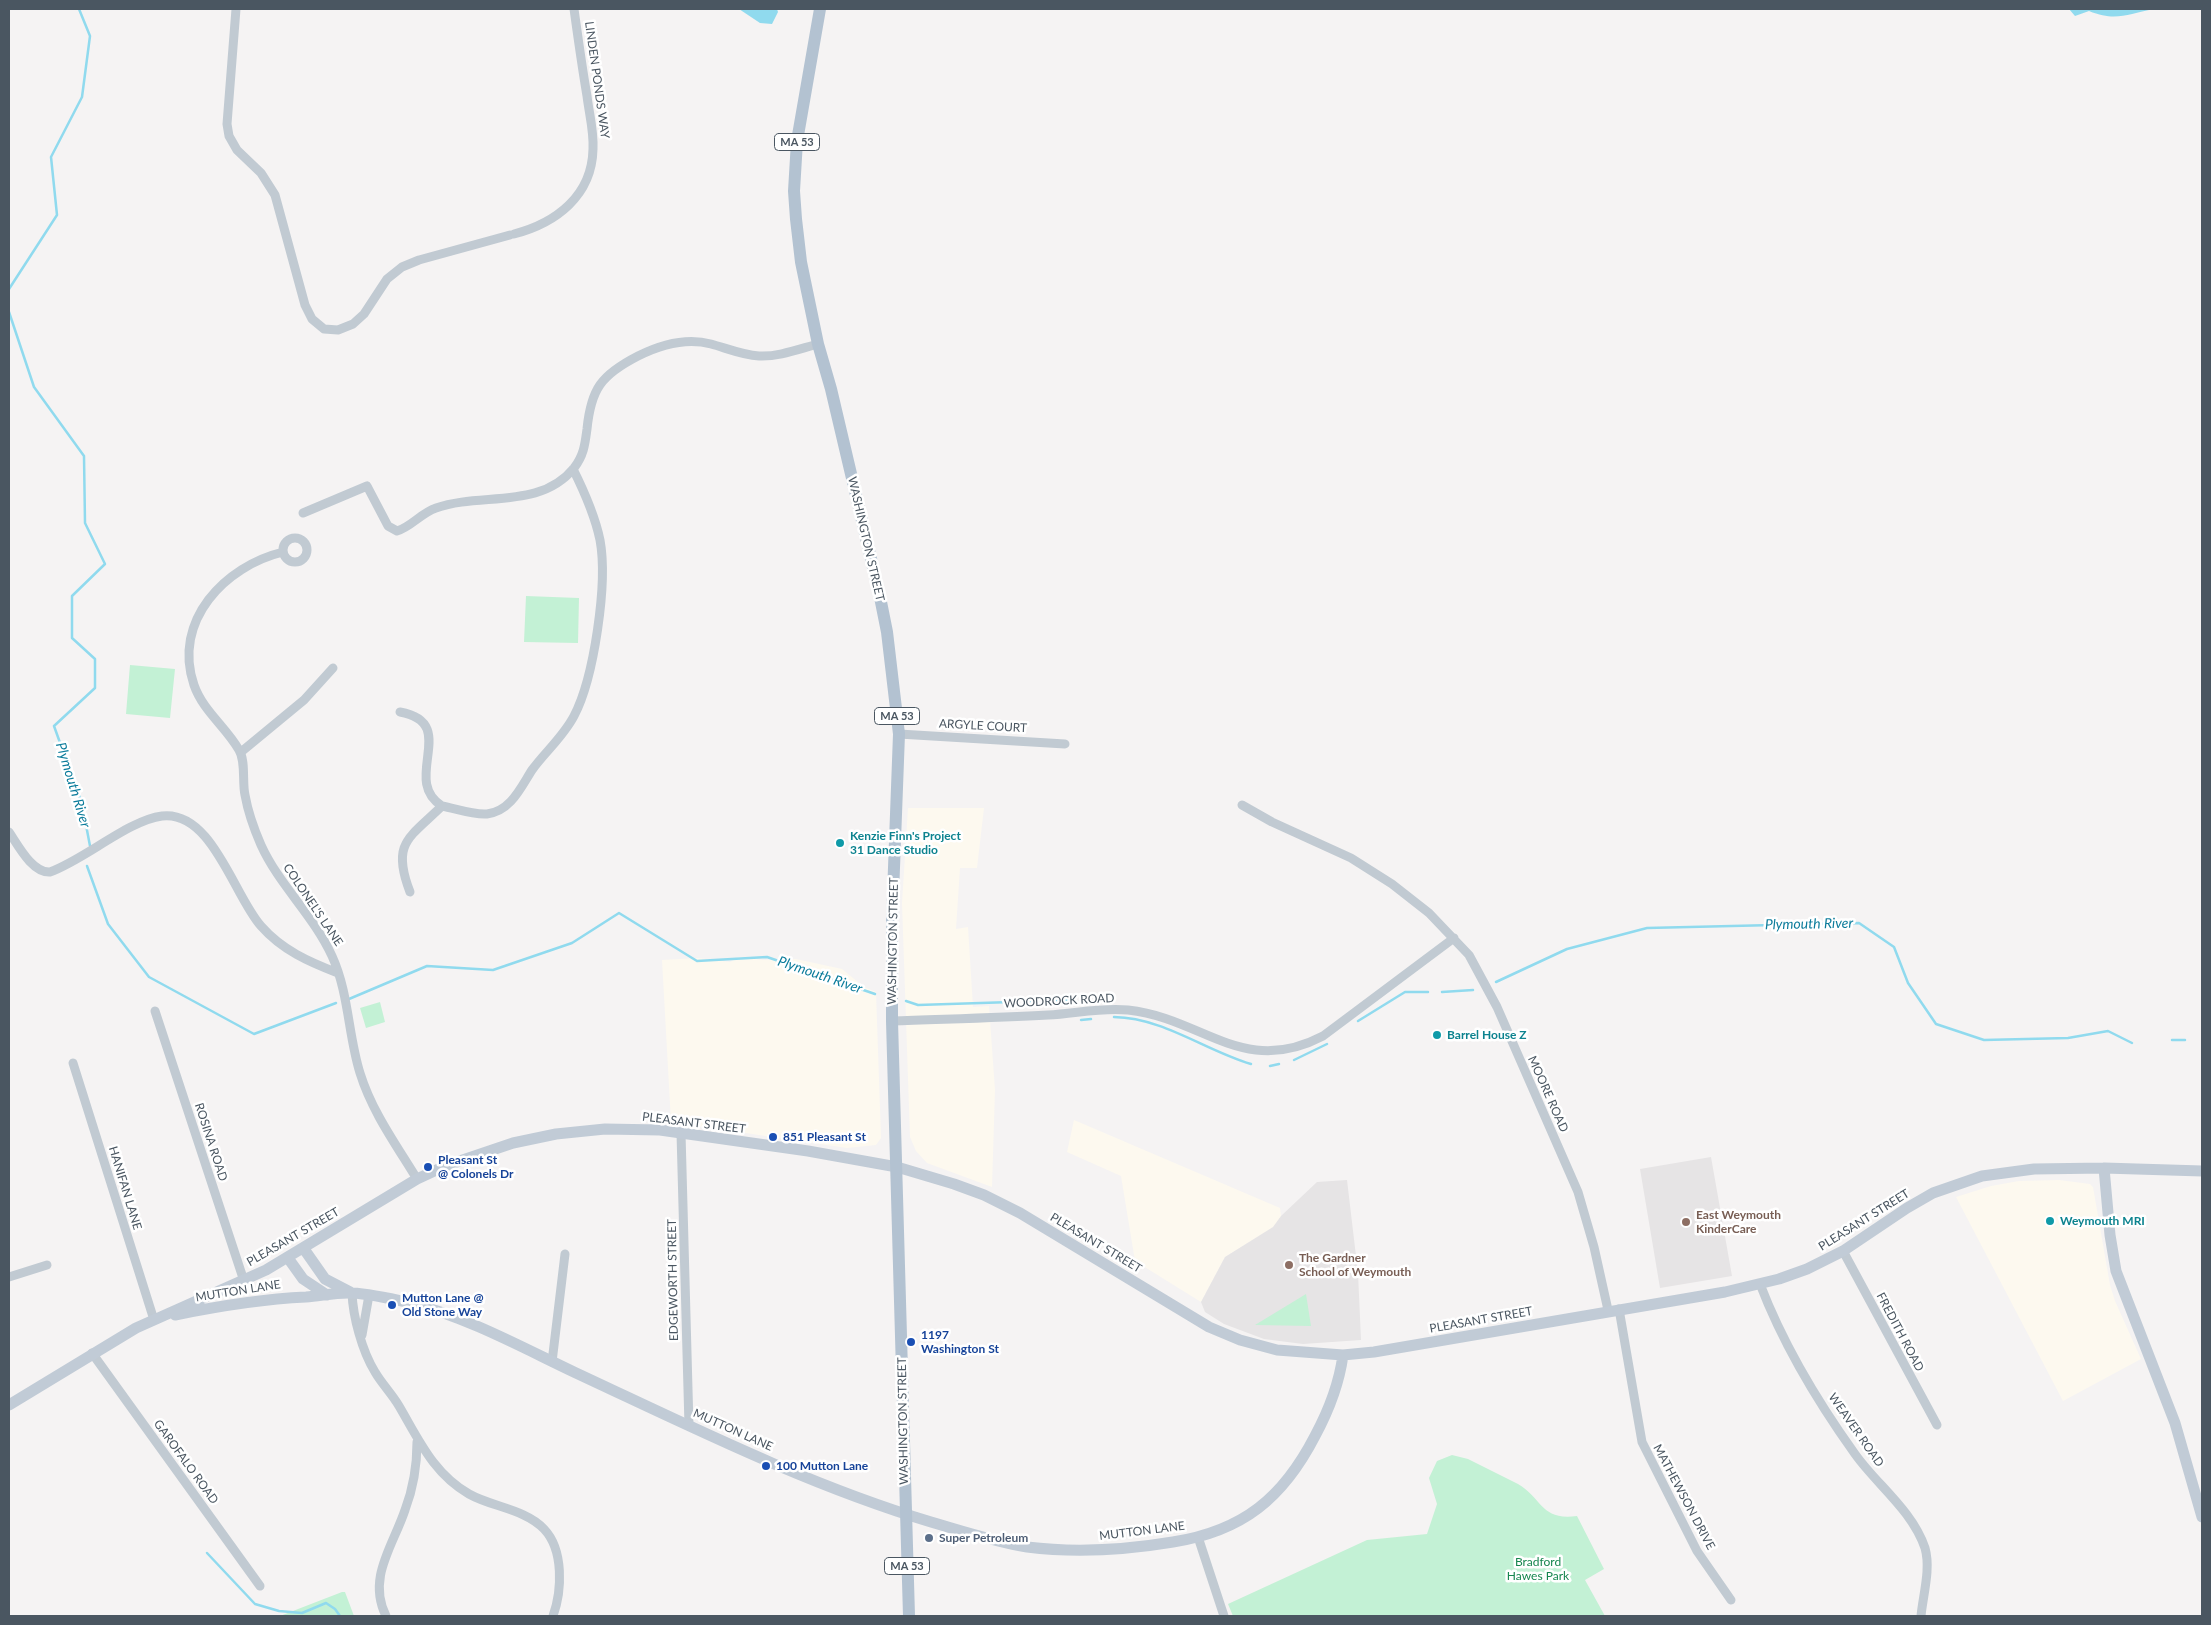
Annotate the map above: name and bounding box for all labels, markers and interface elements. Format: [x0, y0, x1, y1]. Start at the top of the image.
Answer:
street label: LINDEN PONDS WAY [582, 20, 612, 140]
road number: MA 53 [774, 134, 820, 150]
street label: WASHINGTON STREET [845, 475, 887, 603]
road number: MA 53 [874, 708, 920, 724]
street label: ARGYLE COURT [938, 716, 1028, 736]
water label: Plymouth River [52, 740, 94, 830]
place label: Kenzie Finn's Project 31 Dance Studio [850, 829, 961, 857]
marker: Kenzie Finn's Project 31 Dance Studio [834, 837, 846, 849]
street label: COLONEL'S LANE [280, 861, 346, 949]
street label: WASHINGTON STREET [885, 877, 901, 1005]
water label: Plymouth River [1765, 915, 1853, 933]
water label: Plymouth River [776, 953, 864, 997]
street label: WOODROCK ROAD [1003, 991, 1115, 1011]
place label: Barrel House Z [1447, 1028, 1527, 1042]
marker: Barrel House Z [1431, 1029, 1443, 1041]
street label: MOORE ROAD [1525, 1054, 1571, 1134]
street label: ROSINA ROAD [192, 1101, 230, 1183]
street label: PLEASANT STREET [641, 1109, 747, 1137]
place label: 851 Pleasant St [783, 1130, 866, 1144]
marker: 851 Pleasant St [767, 1131, 779, 1143]
street label: HANIFAN LANE [105, 1144, 145, 1232]
place label: Pleasant St @ Colonels Dr [438, 1153, 513, 1181]
marker: Pleasant St @ Colonels Dr [422, 1161, 434, 1173]
street label: PLEASANT STREET [1816, 1186, 1912, 1254]
street label: PLEASANT STREET [244, 1205, 342, 1269]
place label: East Weymouth KinderCare [1696, 1208, 1781, 1236]
street label: PLEASANT STREET [1048, 1210, 1144, 1276]
place label: Weymouth MRI [2060, 1214, 2145, 1228]
marker: Weymouth MRI [2044, 1215, 2056, 1227]
marker: East Weymouth KinderCare [1680, 1216, 1692, 1228]
street label: EDGEWORTH STREET [665, 1219, 681, 1341]
place label: The Gardner School of Weymouth [1299, 1251, 1411, 1279]
marker: The Gardner School of Weymouth [1283, 1259, 1295, 1271]
street label: MUTTON LANE [194, 1277, 282, 1305]
street label: FREDITH ROAD [1873, 1290, 1927, 1374]
place label: Mutton Lane @ Old Stone Way [402, 1291, 483, 1319]
marker: Mutton Lane @ Old Stone Way [386, 1299, 398, 1311]
street label: PLEASANT STREET [1428, 1304, 1534, 1336]
place label: 1197 Washington St [921, 1328, 999, 1356]
marker: 1197 Washington St [905, 1336, 917, 1348]
street label: WASHINGTON STREET [895, 1357, 911, 1485]
street label: WEAVER ROAD [1825, 1390, 1887, 1470]
street label: MUTTON LANE [691, 1406, 775, 1454]
street label: GAROFALO ROAD [151, 1417, 221, 1507]
street label: MATHEWSON DRIVE [1650, 1442, 1718, 1552]
place label: 100 Mutton Lane [776, 1459, 868, 1473]
marker: 100 Mutton Lane [760, 1460, 772, 1472]
street label: MUTTON LANE [1098, 1519, 1186, 1543]
place label: Super Petroleum [939, 1531, 1028, 1545]
marker: Super Petroleum [923, 1532, 935, 1544]
park label: Bradford Hawes Park [1507, 1555, 1569, 1583]
road number: MA 53 [884, 1558, 930, 1574]

